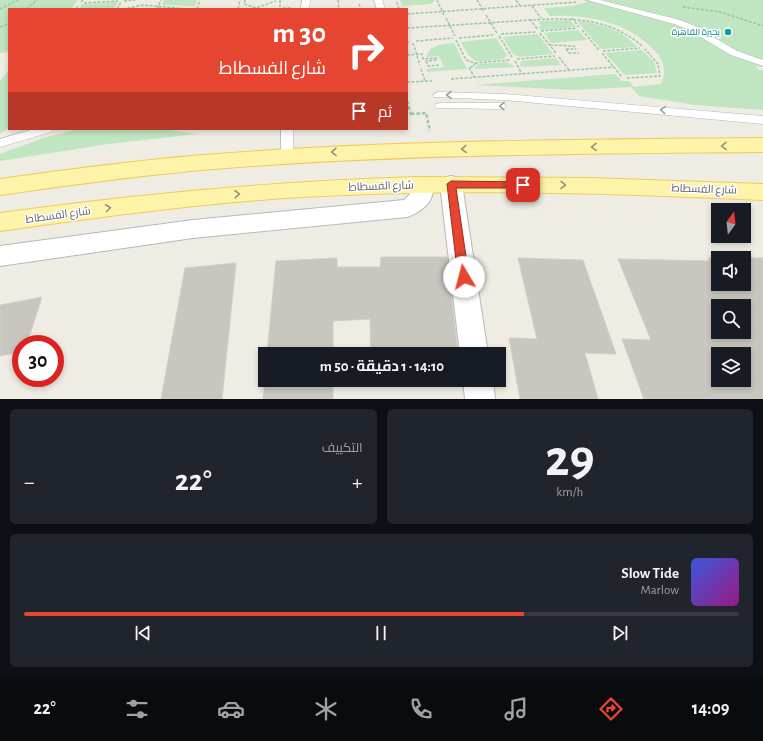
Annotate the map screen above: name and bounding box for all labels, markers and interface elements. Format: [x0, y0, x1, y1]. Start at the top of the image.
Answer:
text: 30 m [273, 20, 326, 48]
icon: right [340, 24, 392, 76]
marker: بحيرة القاهرة [723, 27, 733, 37]
place label: بحيرة القاهرة [672, 28, 720, 37]
text: شارع الفسطاط [219, 60, 326, 78]
one-way arrow [446, 91, 452, 99]
icon: arrive [348, 100, 370, 122]
one-way arrow [499, 102, 505, 111]
text: ثم [378, 105, 392, 120]
one-way arrow [660, 106, 666, 115]
one-way arrow [721, 142, 727, 150]
one-way arrow [591, 143, 597, 151]
one-way arrow [461, 145, 467, 153]
one-way arrow [331, 148, 337, 157]
pin [506, 168, 540, 202]
icon: arrive [512, 174, 534, 196]
street label: شارع الفسطاط [348, 179, 414, 195]
one-way arrow [560, 181, 566, 190]
street label: شارع الفسطاط [671, 182, 737, 198]
one-way arrow [234, 189, 240, 198]
north arrow [711, 203, 751, 243]
map controls [711, 203, 751, 387]
one-way arrow [105, 204, 111, 213]
street label: شارع الفسطاط [25, 205, 91, 227]
button: sound [711, 251, 751, 291]
position arrow [443, 256, 485, 298]
button: search [711, 299, 751, 339]
speed limit sign: 30 [12, 335, 64, 387]
button: layers [711, 347, 751, 387]
text: 14:10 · 1 دقيقة · 50 m [320, 359, 444, 374]
text: 29 [545, 433, 595, 485]
text: التكييف [322, 442, 363, 455]
text: 22° [175, 466, 212, 496]
text: − [24, 471, 35, 493]
text: + [352, 471, 363, 493]
text: km/h [556, 486, 583, 499]
text: Slow Tide [621, 566, 679, 581]
text: Marlow [641, 584, 679, 597]
icon: previous [132, 622, 154, 644]
icon: pause [370, 622, 392, 644]
icon: next [609, 622, 631, 644]
icon: filters [123, 695, 151, 723]
icon: car [217, 695, 245, 723]
icon: climate [312, 695, 340, 723]
icon: phone [407, 695, 435, 723]
icon: music [502, 695, 530, 723]
icon: directions [597, 695, 625, 723]
text: 22° [33, 700, 56, 718]
text: 14:09 [692, 700, 730, 718]

